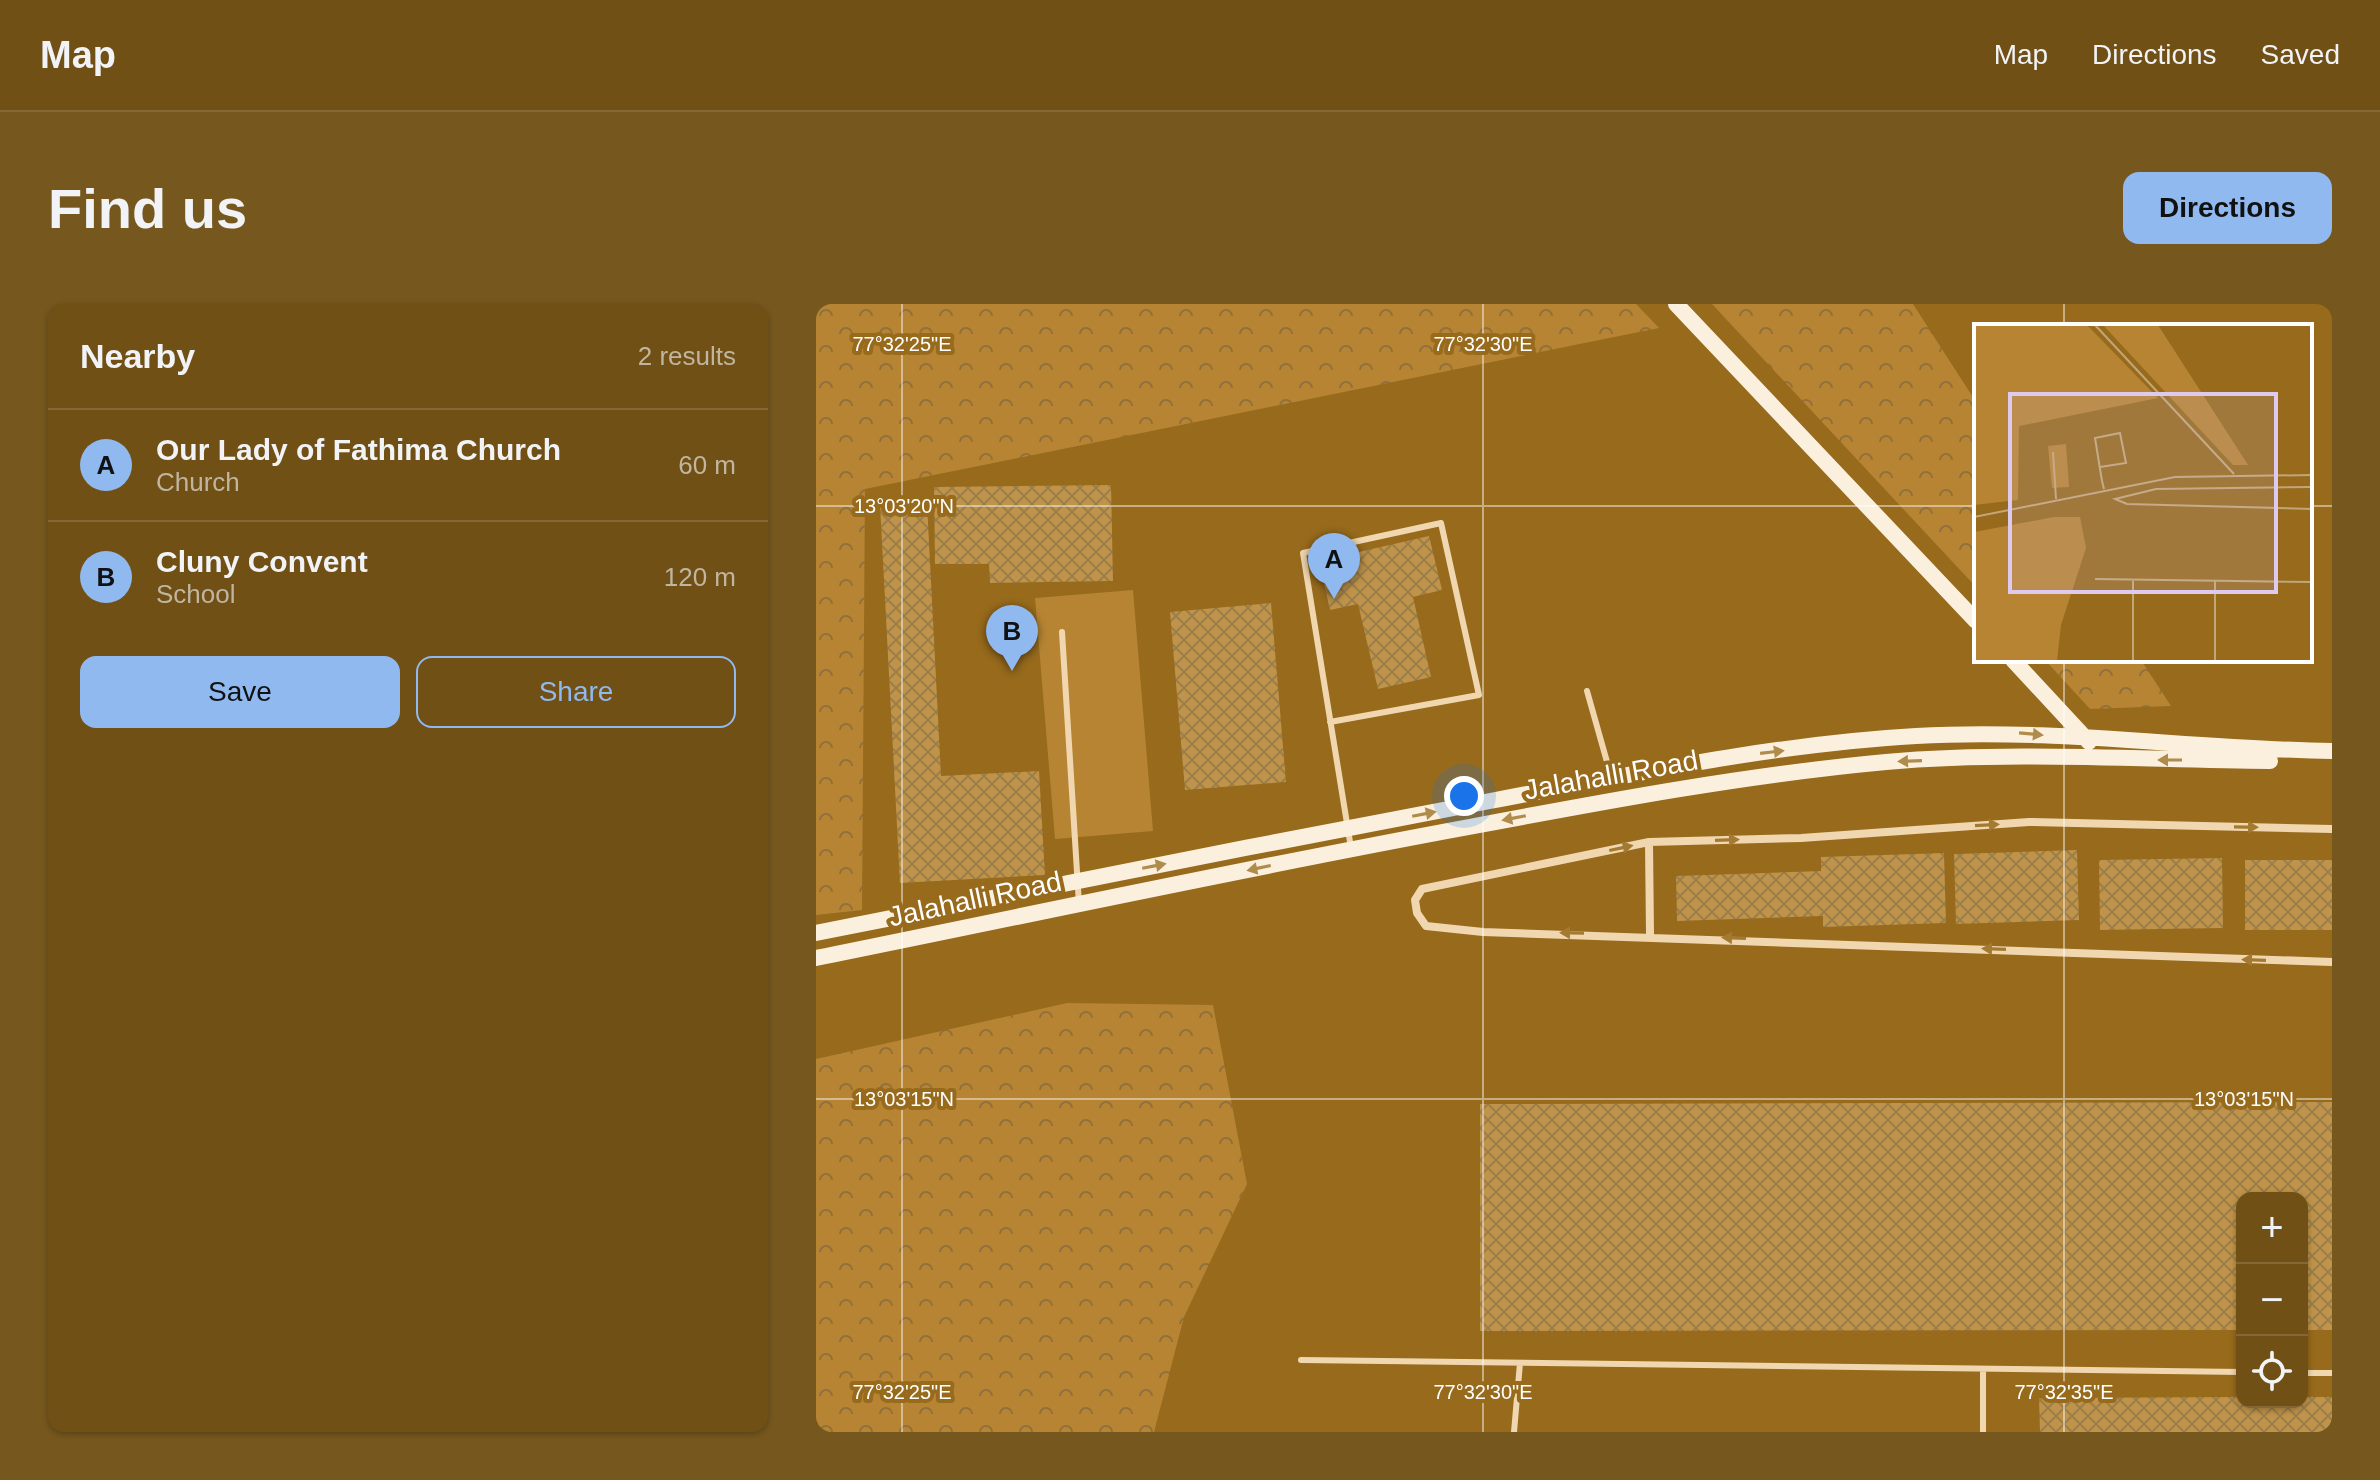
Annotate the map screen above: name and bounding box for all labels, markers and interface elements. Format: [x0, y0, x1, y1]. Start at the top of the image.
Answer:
text: Map [40, 34, 116, 76]
text: Map [1994, 39, 2048, 70]
text: Directions [2092, 39, 2217, 70]
text: Saved [2261, 39, 2340, 70]
button: Directions [2123, 172, 2332, 244]
text: Find us [48, 177, 247, 240]
inset map [1974, 324, 2312, 662]
text: 77°32'25"E [853, 333, 952, 355]
text: 77°32'30"E [1434, 333, 1533, 355]
text: Nearby [80, 337, 195, 375]
text: 2 results [638, 341, 736, 371]
text: Our Lady of Fathima Church [156, 433, 561, 466]
text: A [97, 450, 115, 480]
text: 60 m [678, 450, 736, 480]
text: Church [156, 467, 240, 497]
text: 13°03'20"N [854, 495, 954, 517]
pin: A [1308, 533, 1360, 599]
text: Cluny Convent [156, 545, 368, 578]
text: B [97, 562, 115, 592]
text: 120 m [664, 562, 736, 592]
text: School [156, 579, 236, 609]
pin: B [986, 605, 1038, 671]
button: Save [80, 656, 400, 728]
button: Share [416, 656, 736, 728]
one-way arrow [2019, 728, 2044, 741]
street label: Jalahalli Road [1522, 744, 1700, 806]
one-way arrow [1760, 746, 1785, 759]
one-way arrow [2157, 754, 2182, 766]
one-way arrow [1897, 755, 1922, 768]
your location [1444, 776, 1484, 816]
one-way arrow [1412, 807, 1437, 819]
one-way arrow [1502, 813, 1527, 825]
one-way arrow [1975, 818, 2000, 831]
one-way arrow [2234, 821, 2259, 833]
one-way arrow [1715, 833, 1740, 846]
one-way arrow [1609, 841, 1634, 854]
one-way arrow [1142, 859, 1167, 872]
one-way arrow [1247, 862, 1272, 875]
street label: Jalahalli Road [886, 866, 1064, 932]
one-way arrow [1559, 927, 1584, 940]
one-way arrow [1721, 932, 1746, 945]
one-way arrow [1981, 943, 2006, 956]
one-way arrow [2241, 953, 2266, 966]
text: 13°03'15"N [854, 1088, 954, 1110]
text: 13°03'15"N [2194, 1088, 2294, 1110]
map controls [2236, 1192, 2308, 1408]
button: + [2236, 1192, 2308, 1264]
button: − [2236, 1264, 2308, 1336]
button: locate [2236, 1336, 2308, 1408]
text: 77°32'25"E [853, 1381, 952, 1403]
text: 77°32'30"E [1434, 1381, 1533, 1403]
text: 77°32'35"E [2015, 1381, 2114, 1403]

